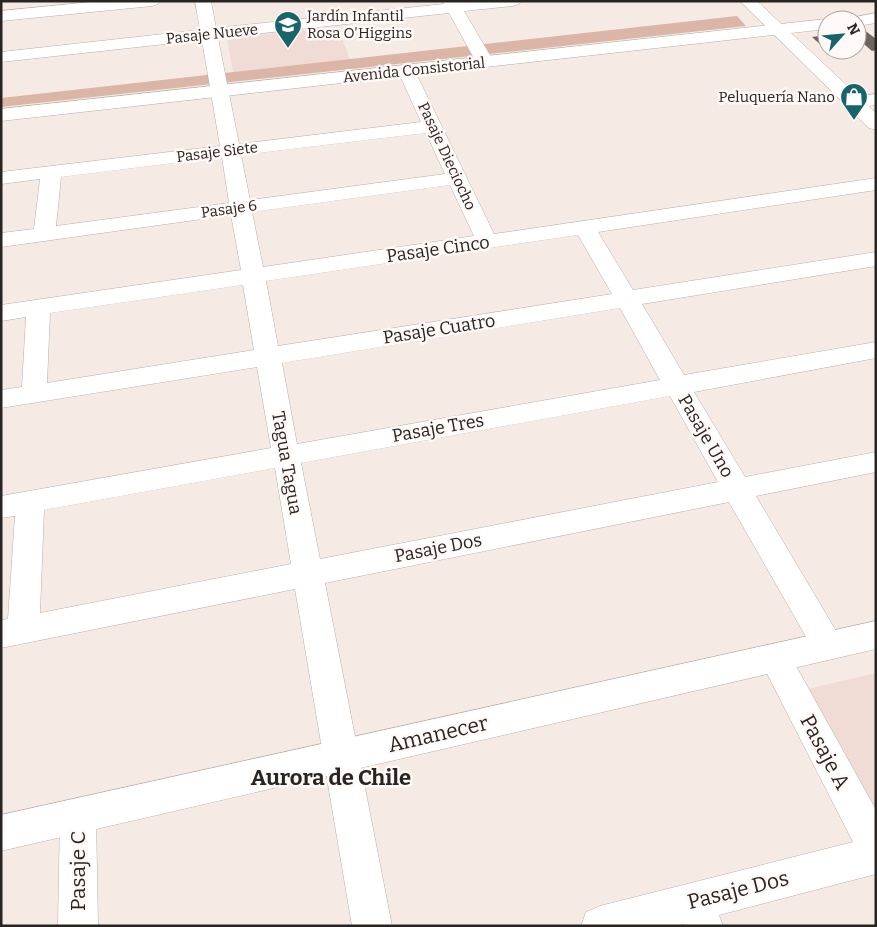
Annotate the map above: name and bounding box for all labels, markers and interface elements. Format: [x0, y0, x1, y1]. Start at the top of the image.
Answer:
place label: Jardín Infantil Rosa O'Higgins [306, 7, 412, 42]
school or university icon: Jardín Infantil Rosa O'Higgins [273, 10, 303, 49]
north arrow [817, 10, 867, 60]
street label: Pasaje Nueve [165, 20, 259, 48]
text: N [843, 21, 863, 38]
street label: Avenida Consistorial [342, 54, 486, 86]
shop icon: Peluquería Nano [839, 82, 869, 121]
place label: Peluquería Nano [718, 88, 835, 106]
street label: Pasaje Dieciocho [414, 99, 480, 213]
street label: Pasaje Siete [175, 138, 259, 166]
street label: Pasaje 6 [200, 196, 258, 222]
street label: Pasaje Cinco [385, 231, 491, 267]
street label: Pasaje Cuatro [381, 309, 497, 349]
street label: Pasaje Uno [673, 391, 739, 481]
street label: Pasaje Tres [390, 409, 486, 447]
street label: Tagua Tagua [267, 410, 307, 516]
street label: Pasaje Dos [392, 529, 484, 567]
street label: Amanecer [385, 710, 491, 758]
street label: Pasaje A [794, 710, 856, 794]
district label: Aurora de Chile [251, 764, 411, 791]
street label: Pasaje C [65, 831, 91, 911]
street label: Pasaje Dos [685, 865, 791, 915]

